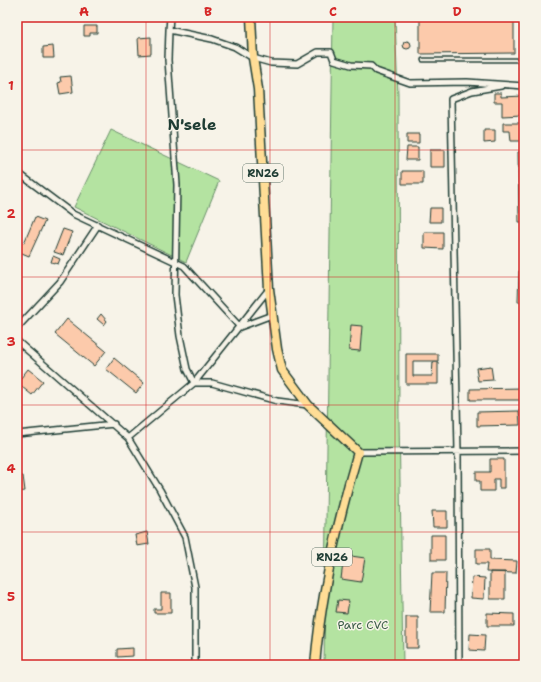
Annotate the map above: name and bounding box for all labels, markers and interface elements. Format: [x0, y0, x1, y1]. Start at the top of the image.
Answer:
text: A [79, 3, 89, 20]
text: B [204, 3, 212, 20]
text: C [329, 3, 337, 20]
text: D [452, 3, 462, 20]
text: 1 [8, 77, 14, 94]
district label: N'sele [167, 114, 217, 135]
road number: RN26 [243, 164, 283, 182]
text: 2 [6, 205, 16, 222]
text: 3 [6, 333, 16, 350]
text: 4 [6, 460, 16, 477]
road number: RN26 [312, 548, 352, 566]
text: 5 [7, 588, 15, 605]
park label: Parc CVC [338, 617, 388, 633]

